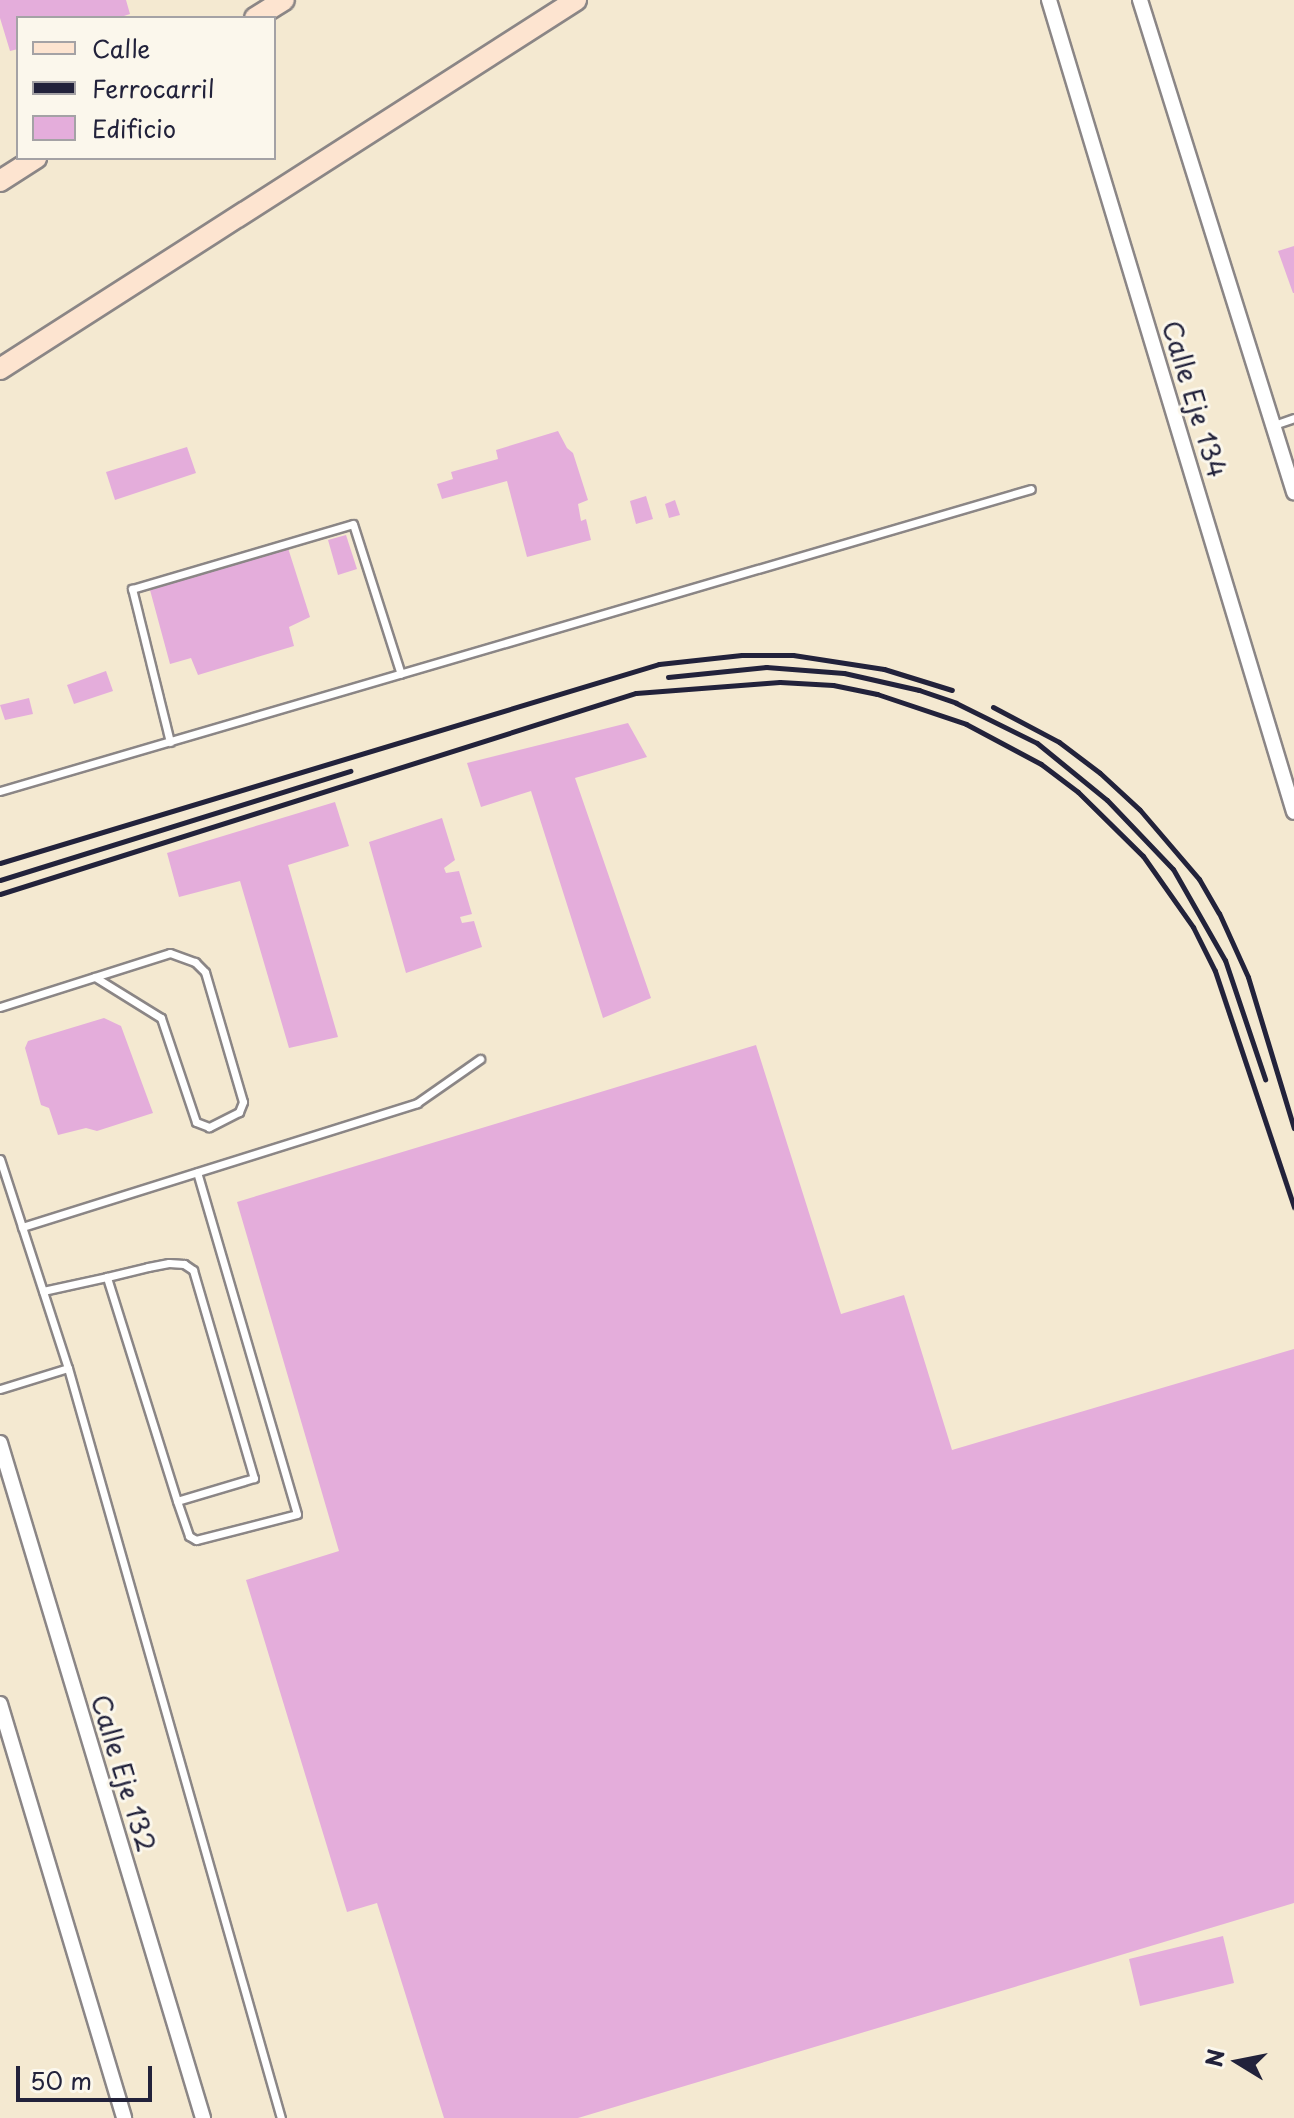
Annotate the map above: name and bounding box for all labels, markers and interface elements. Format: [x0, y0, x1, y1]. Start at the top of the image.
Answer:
legend [16, 16, 276, 160]
text: Calle [92, 30, 150, 66]
text: Ferrocarril [92, 70, 215, 106]
text: Edificio [92, 110, 176, 146]
street label: Calle Eje 134 [1156, 316, 1234, 482]
street label: Calle Eje 132 [85, 1690, 163, 1856]
north arrow [1198, 2022, 1278, 2102]
text: N [1196, 2046, 1232, 2069]
scale bar [20, 2050, 156, 2100]
text: 50 m [30, 2062, 92, 2098]

